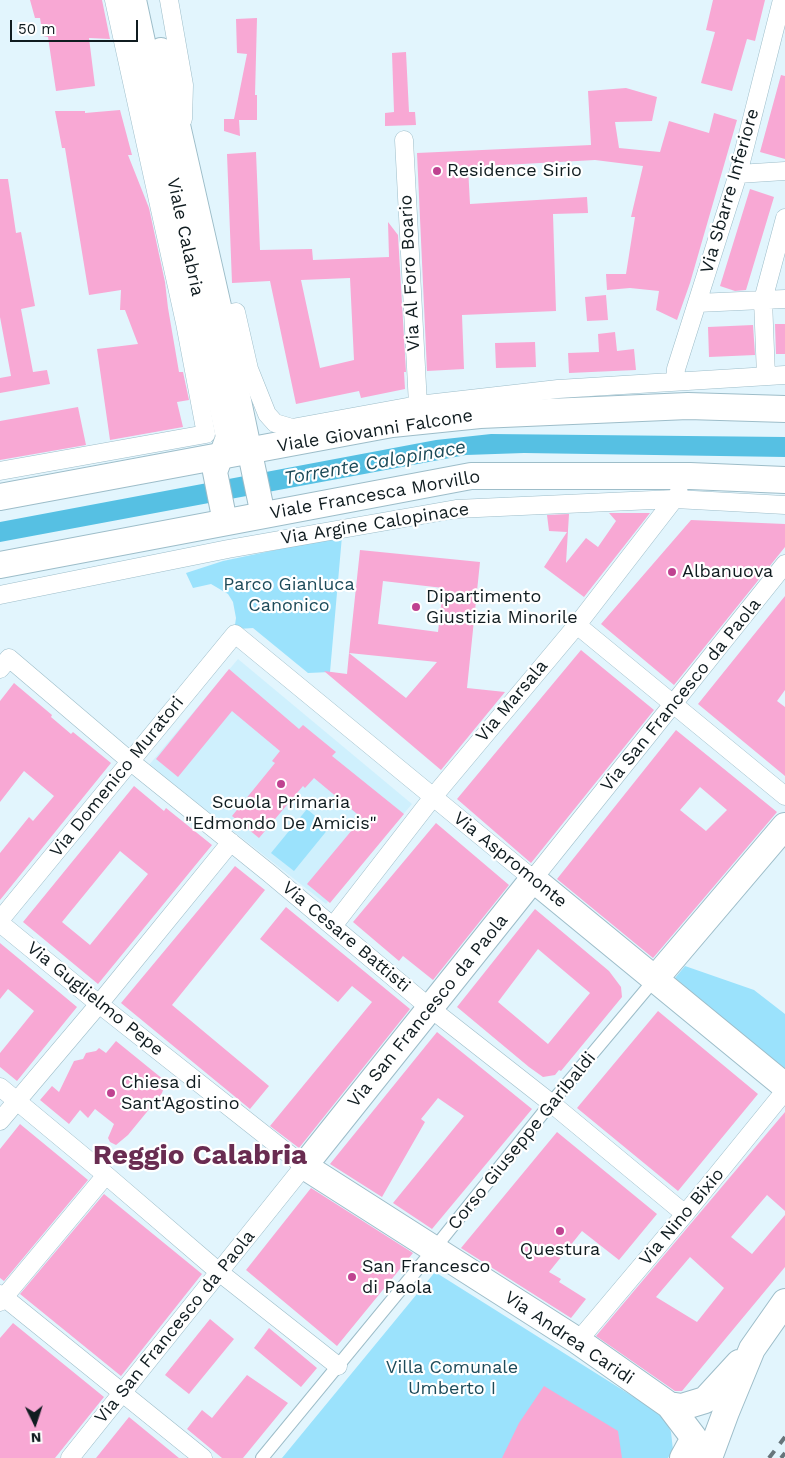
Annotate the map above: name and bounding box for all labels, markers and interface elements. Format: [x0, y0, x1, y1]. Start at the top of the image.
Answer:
scale bar [12, 10, 140, 42]
text: 50 m [18, 20, 55, 38]
street label: Via Sbarre Inferiore [696, 106, 764, 276]
place label: Residence Sirio [447, 160, 582, 182]
marker: Residence Sirio [431, 165, 443, 177]
street label: Viale Calabria [162, 176, 208, 298]
street label: Via Al Foro Boario [395, 194, 425, 352]
street label: Viale Giovanni Falcone [276, 405, 474, 457]
water label: Torrente Calopinace [282, 436, 468, 490]
street label: Viale Francesca Morvillo [268, 466, 482, 524]
street label: Via Argine Calopinace [279, 498, 471, 550]
place label: Albanuova [682, 561, 773, 583]
marker: Albanuova [666, 566, 678, 578]
park label: Parco Gianluca Canonico [223, 574, 355, 616]
place label: Dipartimento Giustizia Minorile [426, 586, 578, 628]
street label: Via San Francesco da Paola [596, 594, 766, 796]
marker: Dipartimento Giustizia Minorile [410, 601, 422, 613]
street label: Via Marsala [471, 656, 553, 746]
street label: Via Domenico Muratori [45, 692, 189, 862]
marker: Scuola Primaria "Edmondo De Amicis" [275, 778, 287, 790]
place label: Scuola Primaria "Edmondo De Amicis" [185, 792, 377, 834]
street label: Via Aspromonte [449, 808, 571, 912]
street label: Via Cesare Battisti [277, 877, 415, 997]
street label: Via San Francesco da Paola [343, 910, 513, 1112]
street label: Via Guglielmo Pepe [22, 937, 168, 1061]
street label: Corso Giuseppe Garibaldi [443, 1048, 601, 1234]
place label: Chiesa di Sant'Agostino [121, 1072, 239, 1114]
marker: Chiesa di Sant'Agostino [105, 1087, 117, 1099]
district label: Reggio Calabria [93, 1139, 307, 1173]
street label: Via Nino Bixio [635, 1164, 729, 1270]
marker: Questura [554, 1225, 566, 1237]
street label: Via San Francesco da Paola [90, 1226, 260, 1428]
place label: Questura [520, 1239, 600, 1261]
place label: San Francesco di Paola [362, 1256, 490, 1298]
marker: San Francesco di Paola [346, 1271, 358, 1283]
street label: Via Andrea Caridi [500, 1287, 638, 1389]
park label: Villa Comunale Umberto I [386, 1357, 518, 1400]
north arrow [10, 1398, 60, 1448]
text: N [30, 1430, 42, 1446]

